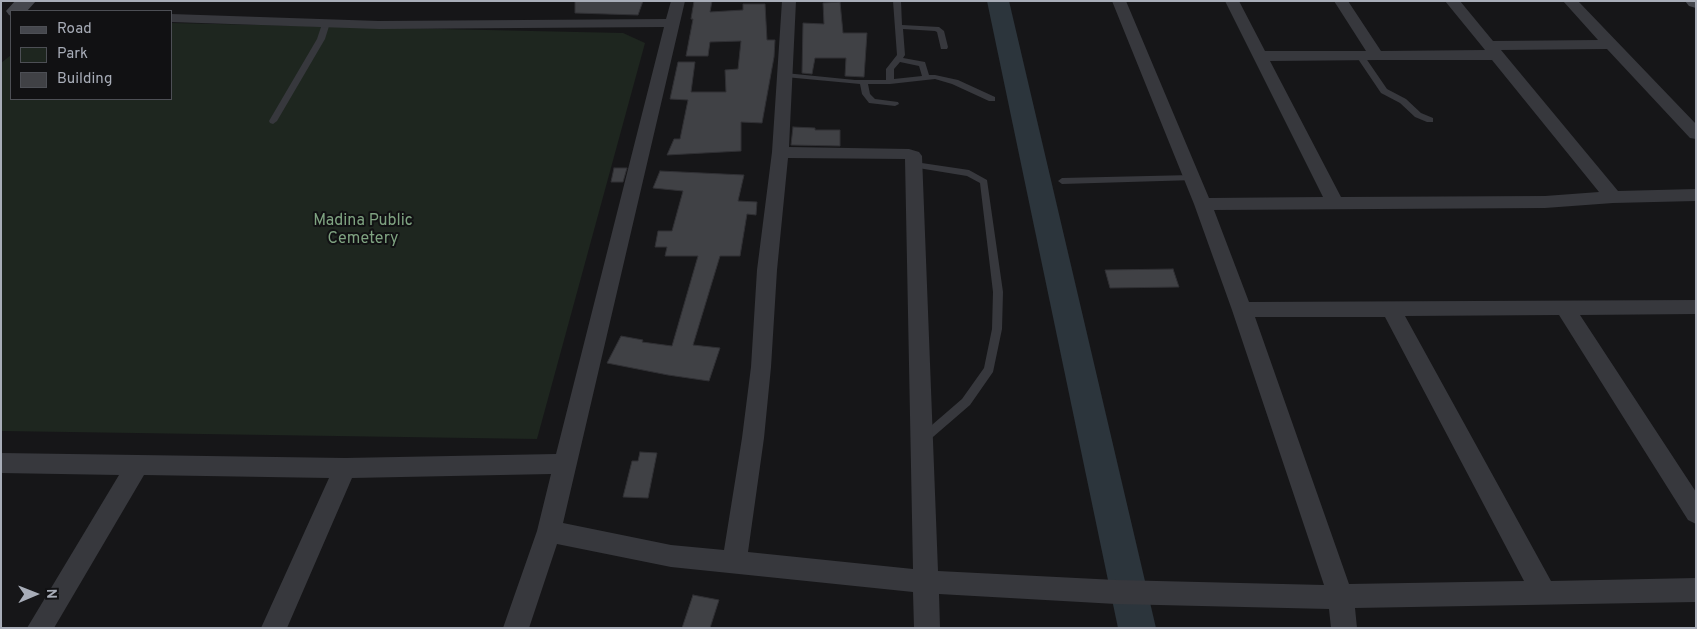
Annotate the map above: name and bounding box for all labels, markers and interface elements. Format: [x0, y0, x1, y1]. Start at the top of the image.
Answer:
legend [10, 10, 172, 100]
text: Road [57, 20, 92, 39]
text: Park [57, 45, 88, 64]
text: Building [57, 70, 112, 89]
park label: Madina Public Cemetery [313, 212, 413, 250]
north arrow [10, 569, 60, 619]
text: N [42, 589, 59, 599]

